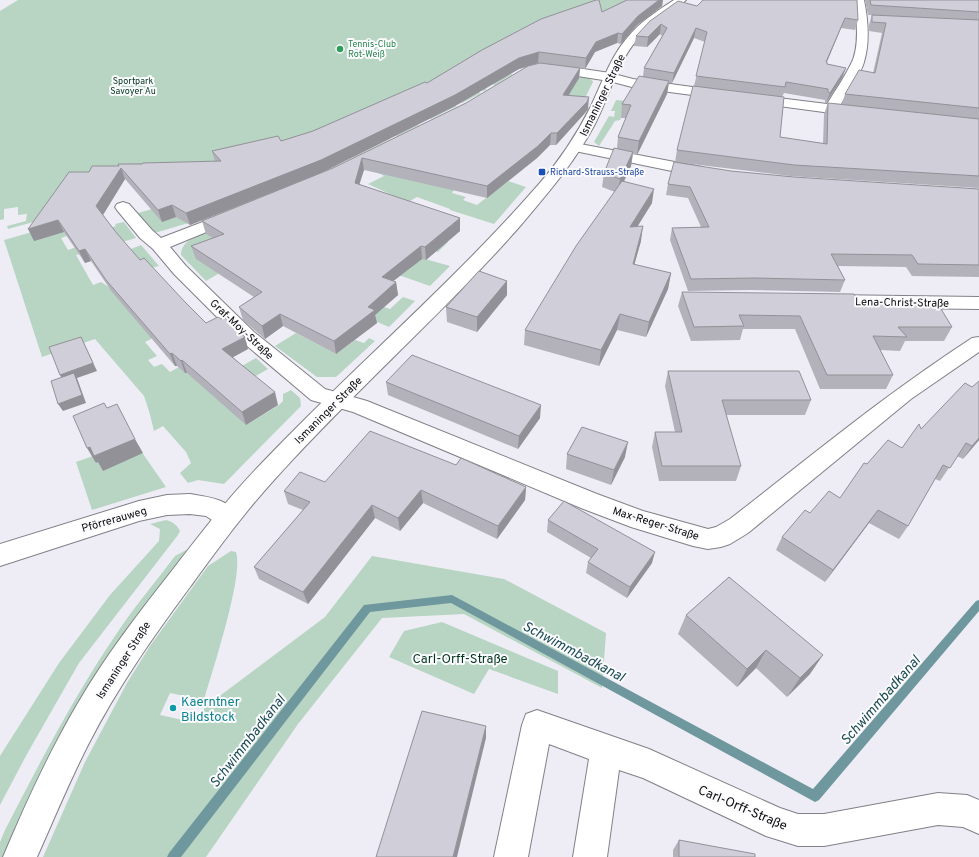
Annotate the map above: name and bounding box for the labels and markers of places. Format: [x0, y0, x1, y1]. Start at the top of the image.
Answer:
place label: Tennis-Club Rot-Weiß [348, 39, 396, 60]
marker: Tennis-Club Rot-Weiß [335, 44, 345, 54]
marker: Richard-Strauss-Straße [537, 167, 547, 177]
place label: Richard-Strauss-Straße [550, 167, 644, 178]
place label: Kaerntner Bildstock [181, 695, 240, 726]
marker: Kaerntner Bildstock [168, 703, 178, 713]

